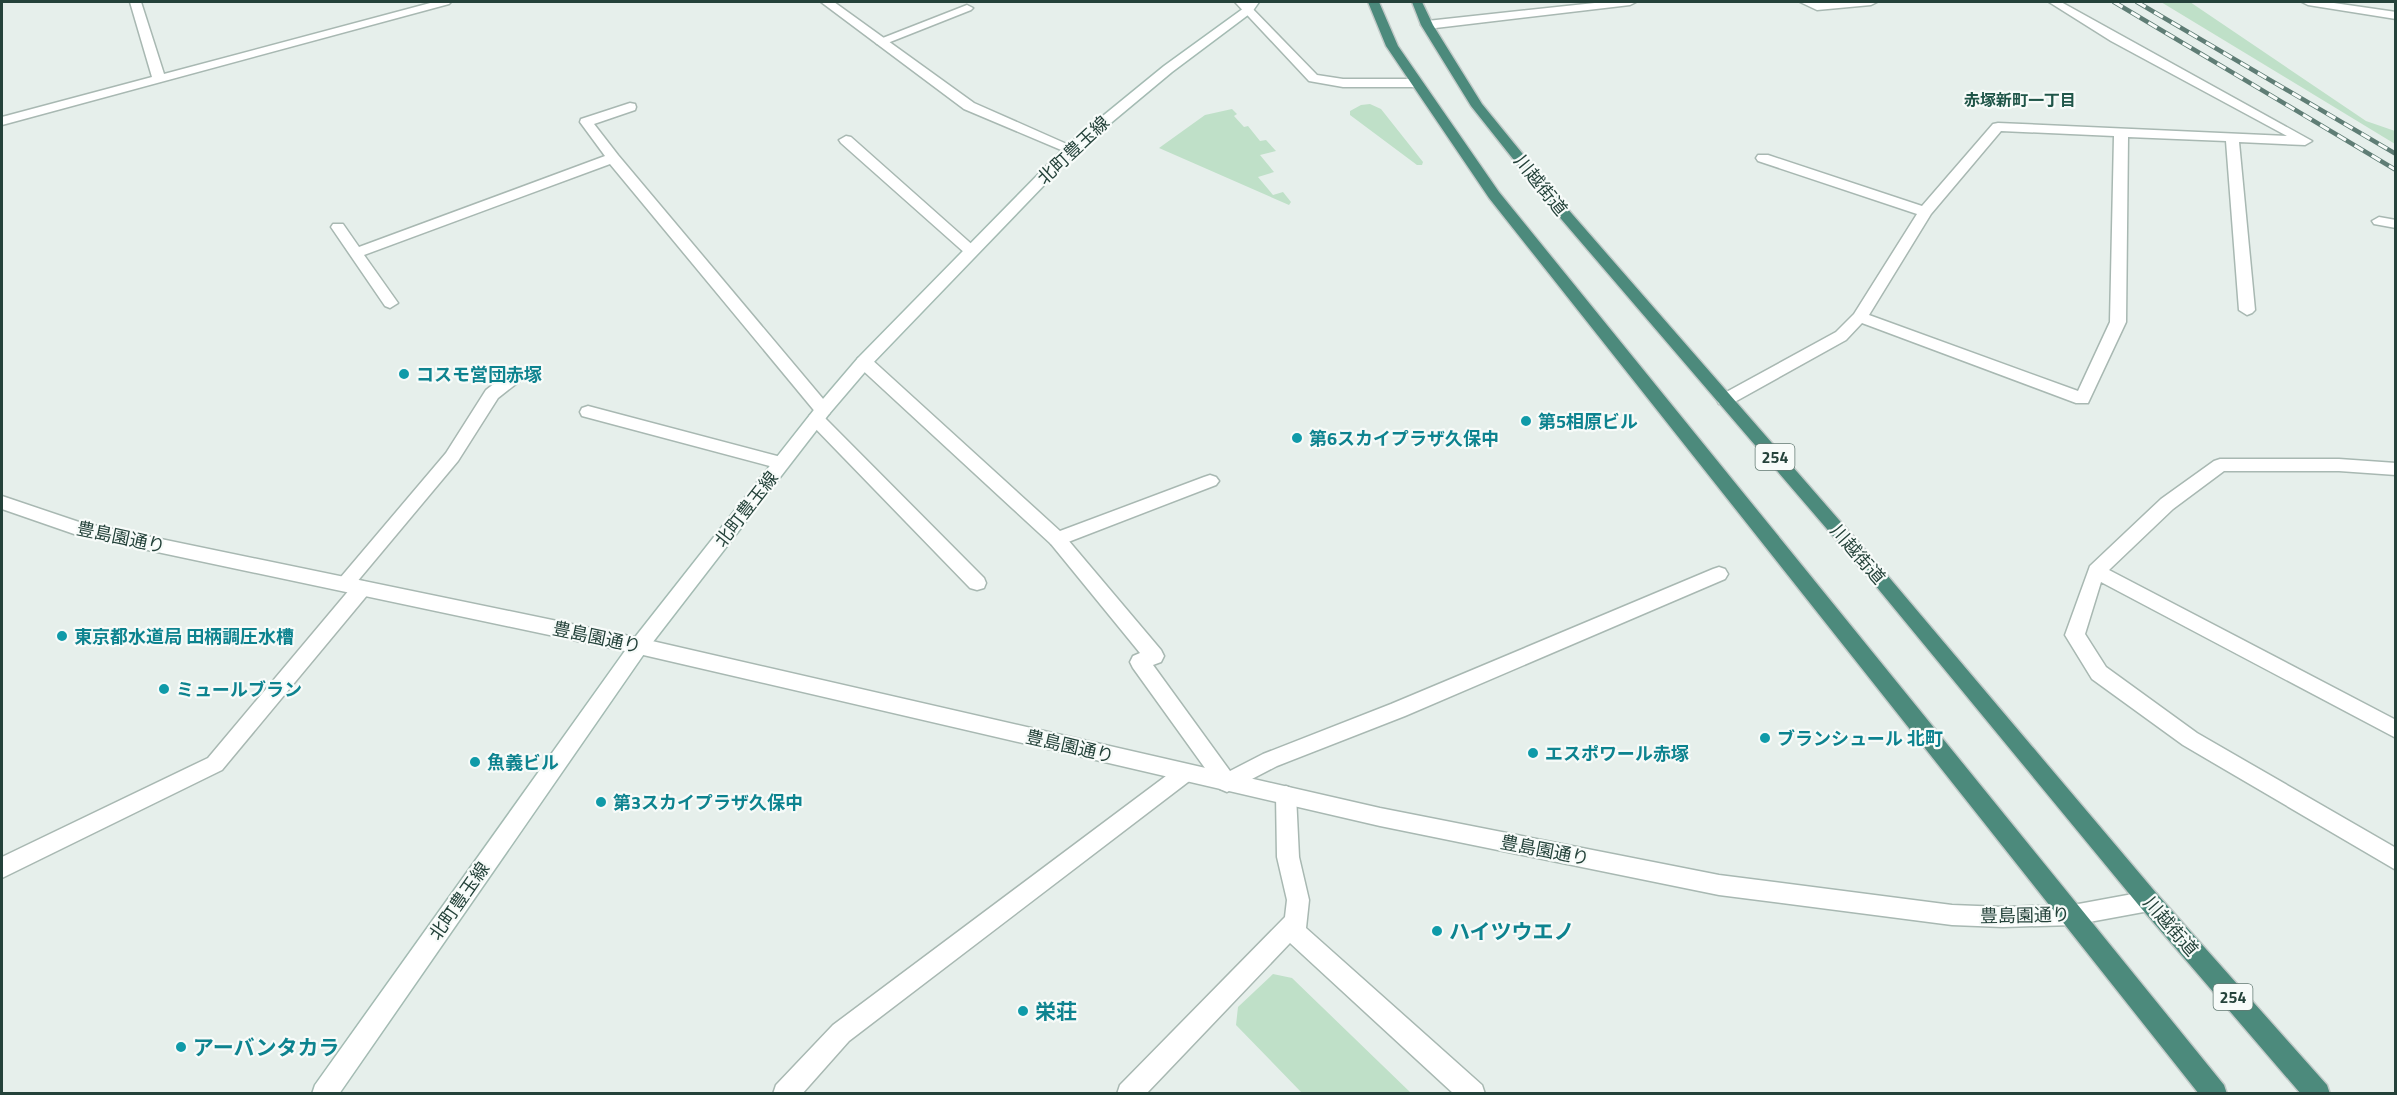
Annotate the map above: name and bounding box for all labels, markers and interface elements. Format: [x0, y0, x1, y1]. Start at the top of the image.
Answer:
district label: 赤塚新町一丁目 [1964, 88, 2076, 112]
street label: 北町豊玉線 [1031, 109, 1115, 191]
street label: 川越街道 [1508, 149, 1574, 221]
place label: コスモ営団赤塚 [416, 361, 542, 388]
marker: コスモ営団赤塚 [397, 367, 411, 381]
place label: 第5相原ビル [1538, 408, 1638, 435]
marker: 第5相原ビル [1519, 414, 1533, 428]
place label: 第6スカイプラザ久保中 [1309, 425, 1499, 452]
marker: 第6スカイプラザ久保中 [1290, 431, 1304, 445]
road number: 254 [1756, 444, 1794, 470]
street label: 北町豊玉線 [708, 465, 784, 553]
street label: 豊島園通り [74, 514, 168, 560]
street label: 川越街道 [1824, 518, 1892, 590]
street label: 豊島園通り [550, 614, 644, 660]
place label: 東京都水道局 田柄調圧水槽 [74, 623, 294, 650]
marker: 東京都水道局 田柄調圧水槽 [55, 629, 69, 643]
place label: ミュールブラン [176, 676, 302, 703]
marker: ミュールブラン [157, 682, 171, 696]
street label: 豊島園通り [1023, 723, 1117, 769]
place label: ブランシュール 北町 [1777, 725, 1943, 752]
marker: ブランシュール 北町 [1758, 731, 1772, 745]
place label: エスポワール赤塚 [1545, 740, 1689, 767]
marker: エスポワール赤塚 [1526, 746, 1540, 760]
place label: 魚義ビル [487, 749, 559, 776]
marker: 魚義ビル [468, 755, 482, 769]
place label: 第3スカイプラザ久保中 [613, 789, 803, 816]
marker: 第3スカイプラザ久保中 [594, 795, 608, 809]
street label: 豊島園通り [1498, 828, 1592, 872]
street label: 北町豊玉線 [422, 856, 496, 946]
street label: 川越街道 [2137, 890, 2205, 962]
street label: 豊島園通り [1980, 901, 2070, 929]
place label: ハイツウエノ [1449, 915, 1575, 947]
marker: ハイツウエノ [1430, 924, 1444, 938]
road number: 254 [2214, 984, 2252, 1010]
place label: 栄荘 [1035, 995, 1077, 1027]
marker: 栄荘 [1016, 1004, 1030, 1018]
place label: アーバンタカラ [193, 1031, 340, 1063]
marker: アーバンタカラ [174, 1040, 188, 1054]

